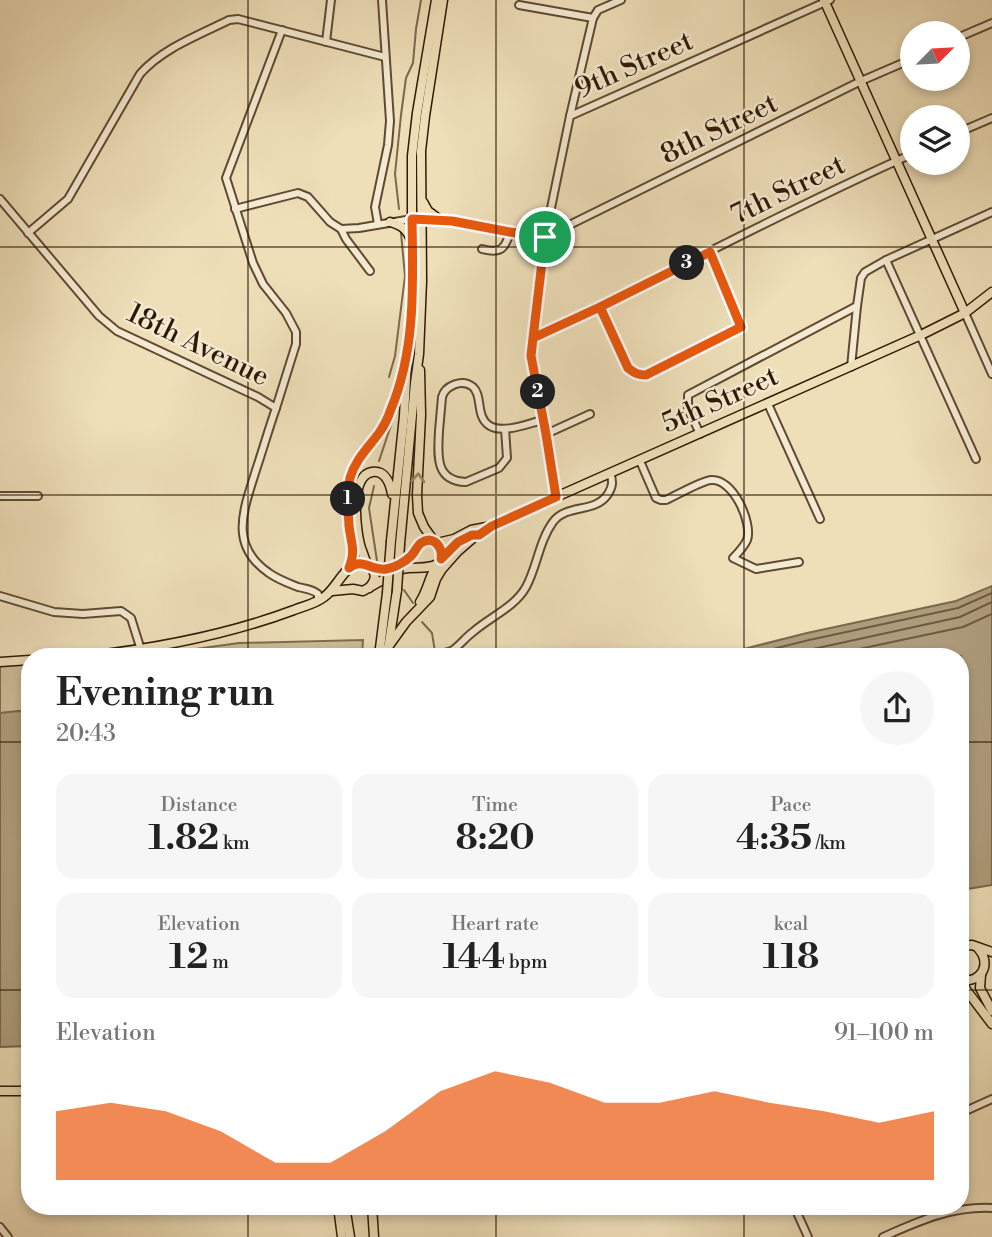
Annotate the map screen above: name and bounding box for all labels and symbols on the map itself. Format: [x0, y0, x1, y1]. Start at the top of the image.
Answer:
north arrow [900, 21, 970, 91]
street label: 9th Street [569, 23, 699, 107]
street label: 8th Street [655, 86, 783, 172]
street label: 7th Street [725, 147, 851, 233]
pin [515, 207, 575, 267]
pin: 3 [670, 246, 704, 280]
street label: 18th Avenue [121, 296, 275, 394]
street label: 5th Street [656, 359, 784, 441]
pin: 2 [520, 374, 556, 410]
one-way arrow [410, 472, 425, 483]
pin: 1 [330, 482, 366, 516]

